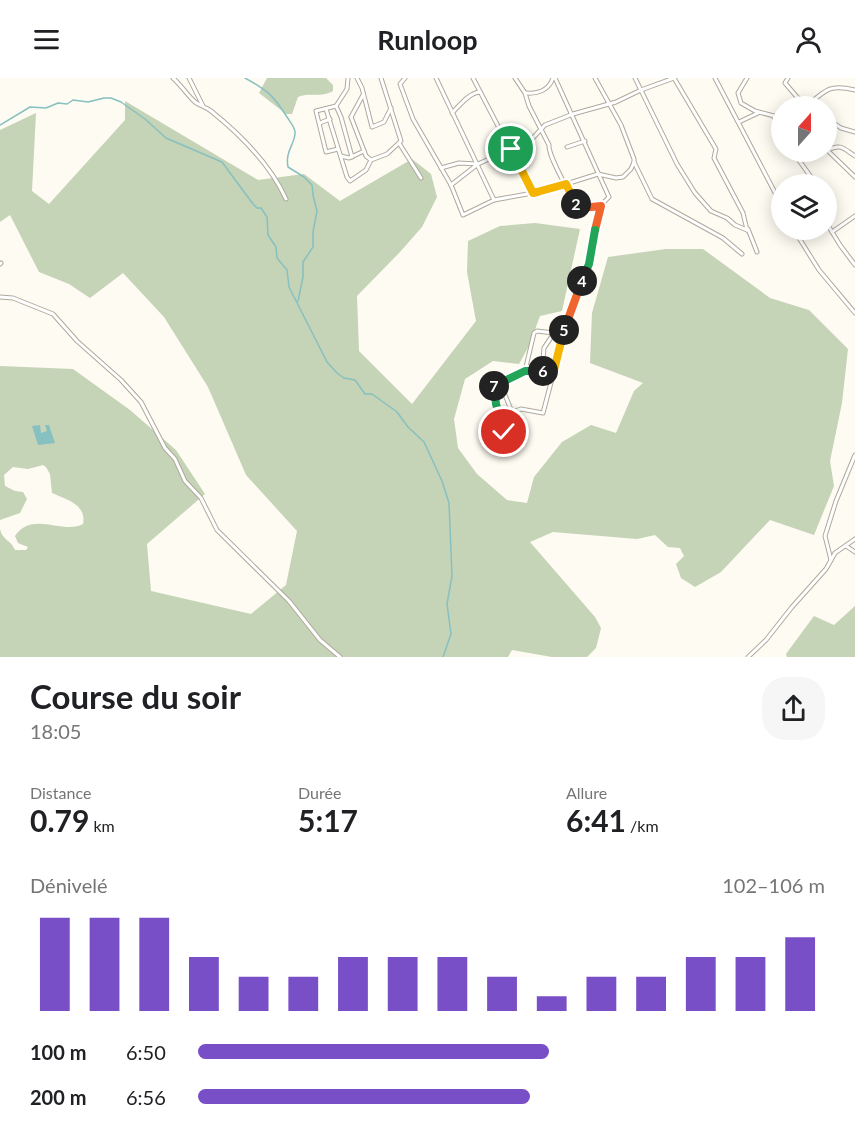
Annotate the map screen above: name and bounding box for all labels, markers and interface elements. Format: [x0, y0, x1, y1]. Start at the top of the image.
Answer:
icon: menu [30, 23, 63, 56]
text: Runloop [377, 23, 478, 56]
icon: person [792, 23, 825, 56]
north arrow [771, 96, 837, 162]
map controls [771, 96, 837, 240]
pin [485, 123, 536, 174]
icon: arrive [494, 132, 527, 165]
button: layers [771, 174, 837, 240]
pin: 2 [561, 189, 591, 219]
text: 2 [571, 194, 581, 213]
pin: 4 [567, 266, 597, 296]
text: 4 [577, 271, 587, 290]
pin: 5 [549, 315, 579, 345]
text: 5 [559, 320, 569, 339]
pin: 6 [528, 356, 558, 386]
text: 6 [538, 361, 548, 380]
pin: 7 [479, 371, 509, 401]
text: 7 [489, 376, 499, 395]
pin [478, 406, 529, 457]
icon: check [487, 415, 520, 448]
text: Course du soir [30, 676, 241, 716]
button: share [762, 677, 825, 740]
text: 18:05 [30, 719, 81, 743]
text: Distance [30, 783, 91, 802]
text: Durée [298, 783, 341, 802]
text: Allure [566, 783, 607, 802]
text: 0.79 [30, 802, 89, 838]
text: 5:17 [298, 802, 358, 838]
text: 6:41 [566, 802, 626, 838]
text: km [89, 816, 115, 835]
text: /km [626, 816, 659, 835]
text: Dénivelé [30, 873, 107, 897]
text: 102–106 m [722, 873, 825, 897]
text: 100 m [30, 1040, 86, 1064]
text: 6:50 [126, 1040, 166, 1064]
text: 200 m [30, 1085, 86, 1109]
text: 6:56 [126, 1085, 166, 1109]

